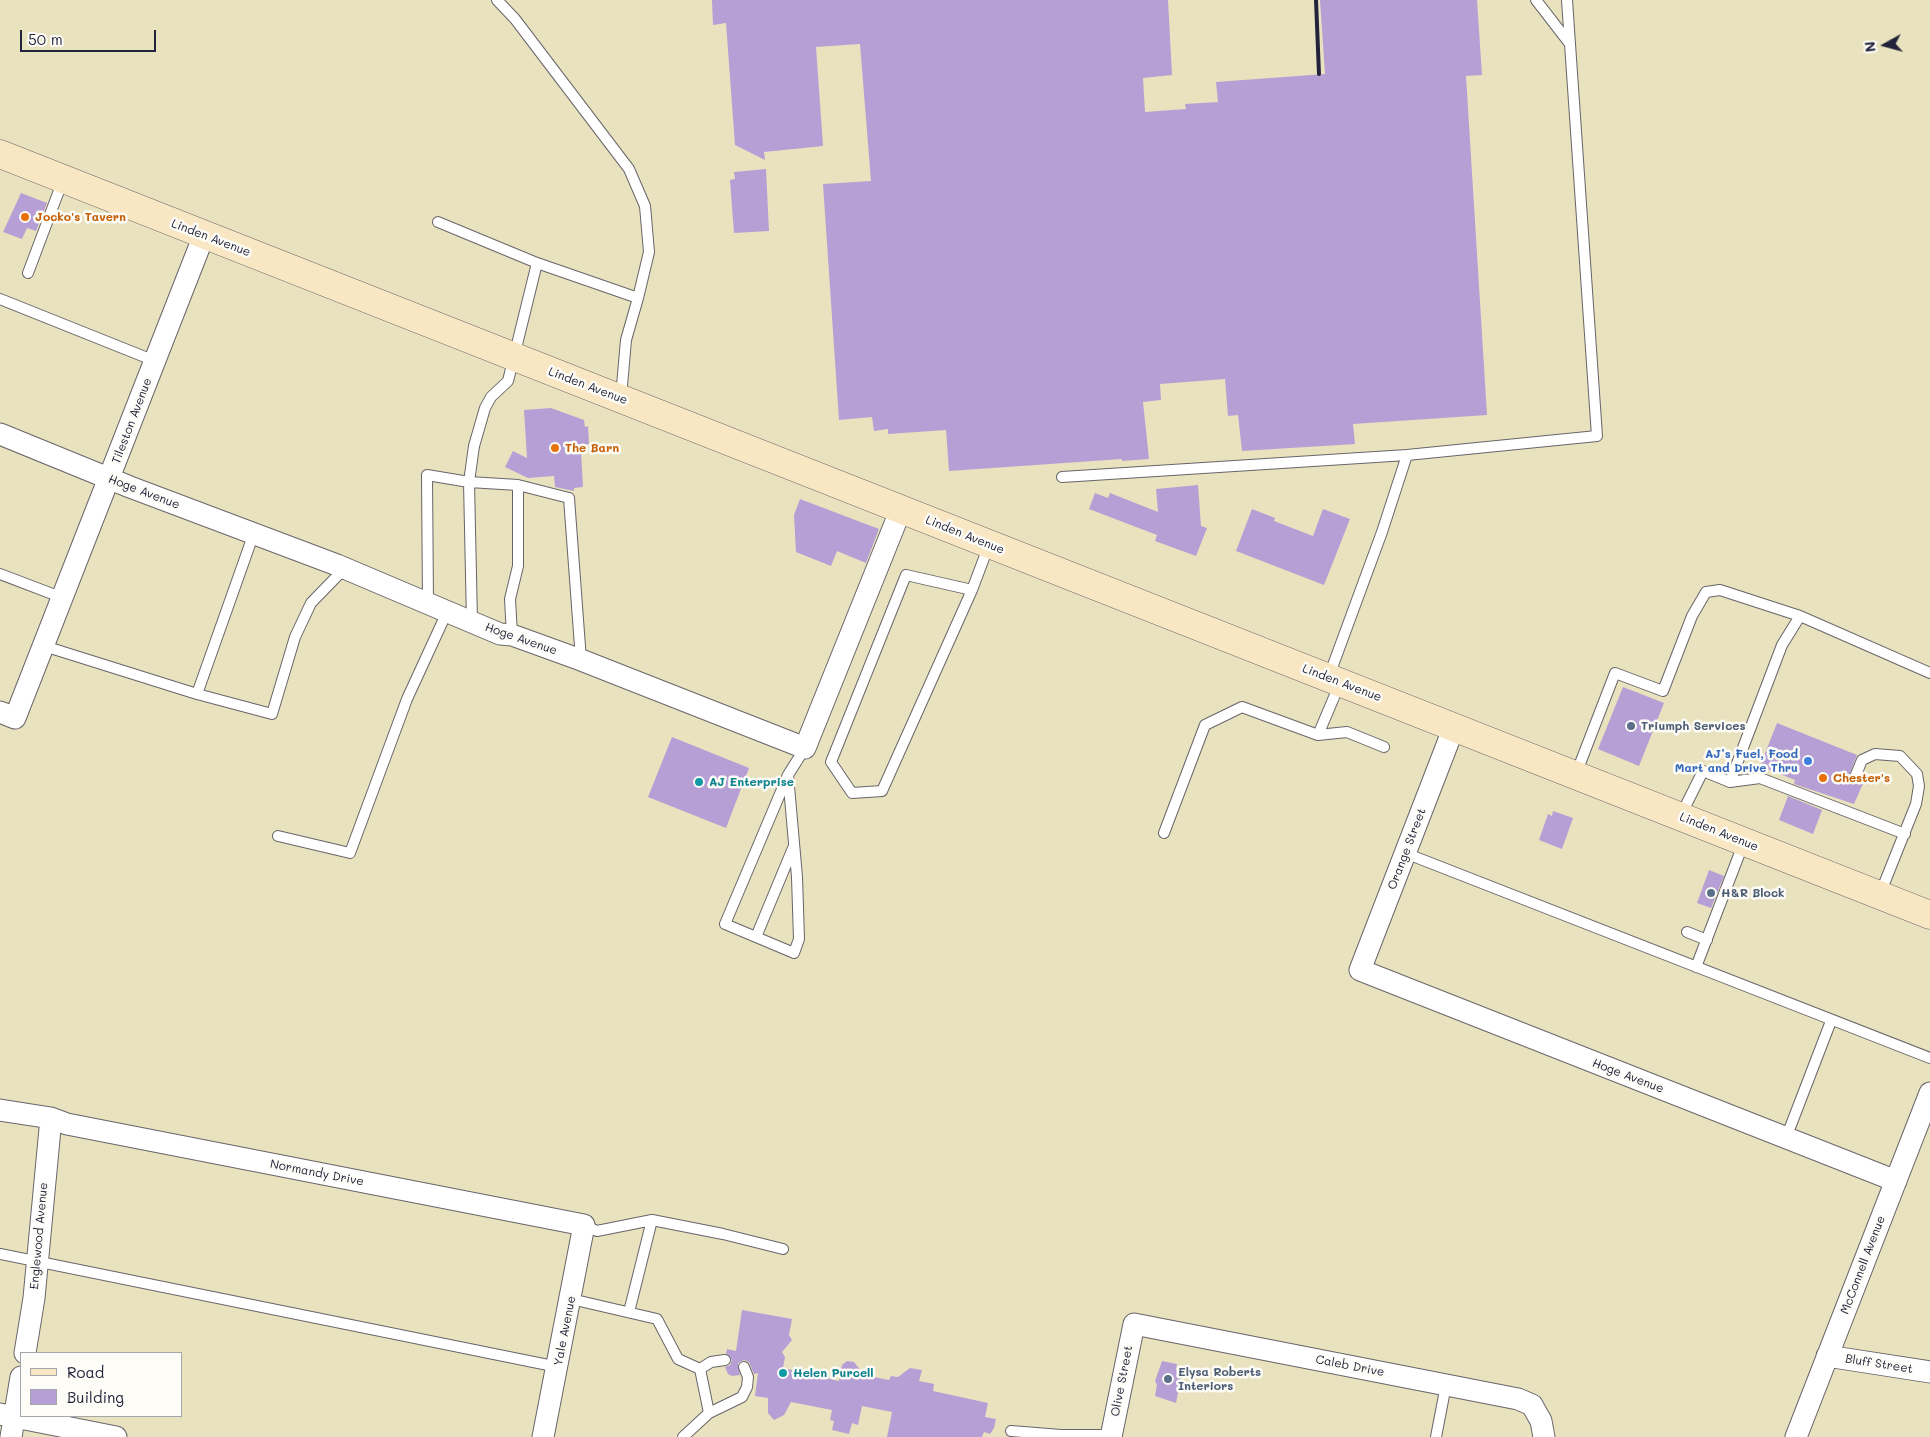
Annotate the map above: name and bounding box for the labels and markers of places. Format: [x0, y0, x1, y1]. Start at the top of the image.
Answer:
place label: Jocko's Tavern [35, 210, 126, 224]
marker: Jocko's Tavern [19, 211, 31, 223]
place label: The Barn [565, 441, 619, 455]
marker: The Barn [549, 442, 561, 454]
place label: Triumph Services [1641, 719, 1746, 733]
marker: Triumph Services [1625, 720, 1637, 732]
place label: AJ’s Fuel, Food Mart and Drive Thru [1675, 747, 1798, 775]
marker: AJ’s Fuel, Food Mart and Drive Thru [1802, 755, 1814, 767]
place label: Chester's [1833, 771, 1890, 785]
marker: Chester's [1817, 772, 1829, 784]
place label: AJ Enterprise [709, 775, 794, 789]
marker: AJ Enterprise [693, 776, 705, 788]
place label: H&R Block [1721, 886, 1785, 900]
marker: H&R Block [1705, 887, 1717, 899]
place label: Elysa Roberts Interiors [1178, 1365, 1261, 1393]
place label: Helen Purcell [793, 1366, 874, 1380]
marker: Helen Purcell [777, 1367, 789, 1379]
marker: Elysa Roberts Interiors [1162, 1373, 1174, 1385]

